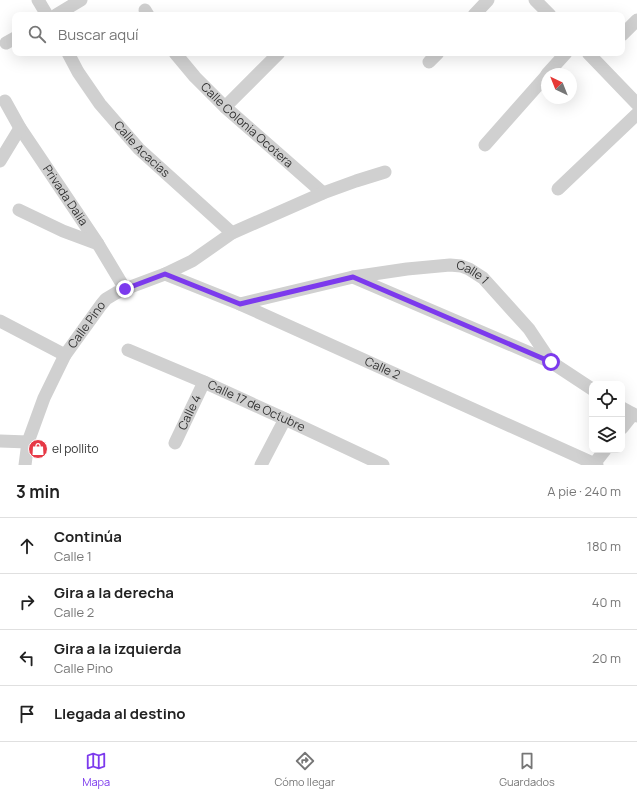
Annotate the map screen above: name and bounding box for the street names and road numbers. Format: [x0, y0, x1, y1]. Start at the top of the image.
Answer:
street label: Calle Colonia Ocotera [197, 78, 297, 171]
street label: Calle Acacias [110, 117, 174, 181]
street label: Privada Dalia [39, 161, 92, 229]
street label: Calle 1 [456, 257, 493, 287]
street label: Calle Pino [63, 297, 109, 352]
street label: Calle 2 [362, 352, 403, 383]
street label: Calle 17 de Octubre [205, 376, 308, 435]
street label: Calle 4 [173, 392, 205, 433]

